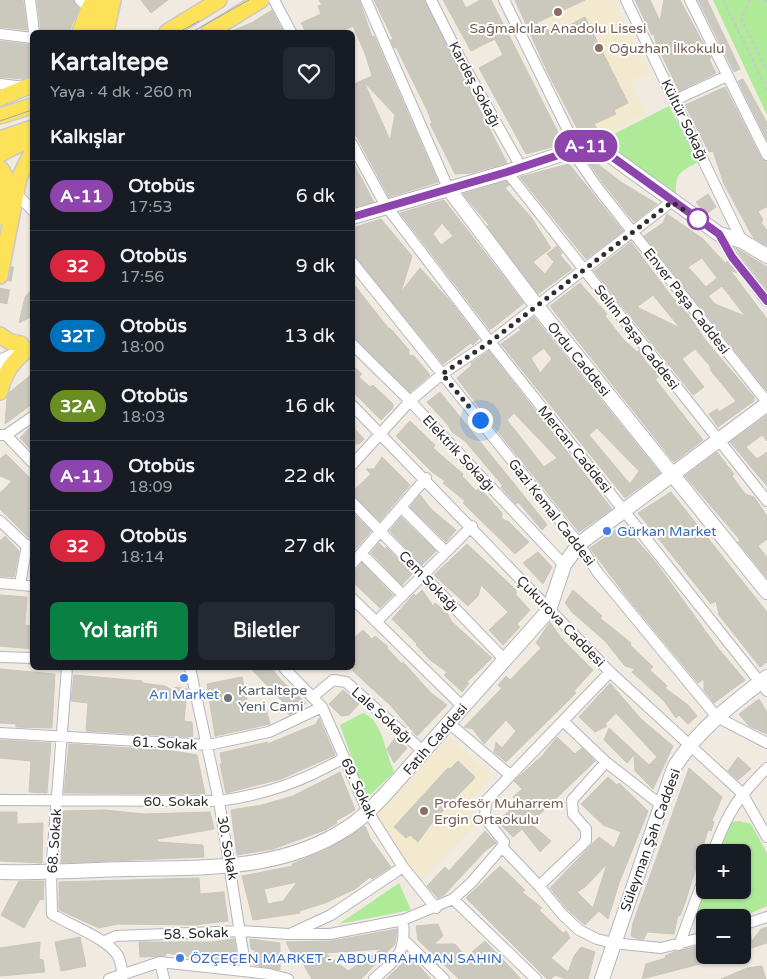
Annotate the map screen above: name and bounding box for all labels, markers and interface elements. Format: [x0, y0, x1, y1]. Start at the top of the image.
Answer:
marker: Sağmalcılar Anadolu Lisesi [552, 6, 564, 18]
place label: Sağmalcılar Anadolu Lisesi [470, 20, 647, 37]
street label: Kardeş Sokağı [445, 39, 504, 130]
place label: Oğuzhan İlkokulu [609, 40, 725, 57]
marker: Oğuzhan İlkokulu [593, 42, 605, 54]
button: heart [283, 47, 335, 99]
text: Kartaltepe [50, 48, 169, 77]
street label: Kültür Sokağı [657, 76, 712, 164]
text: Yaya · 4 dk · 260 m [50, 82, 192, 102]
text: Kalkışlar [50, 126, 125, 148]
line badge: A-11 [551, 130, 621, 162]
text: A-11 [564, 135, 608, 157]
text: Otobüs [128, 175, 195, 197]
text: A-11 [60, 185, 103, 207]
text: 6 dk [296, 185, 335, 207]
text: 17:53 [128, 197, 173, 217]
unlabelled marker [687, 208, 709, 230]
text: Otobüs [120, 245, 187, 267]
street label: Enver Paşa Caddesi [640, 245, 733, 358]
text: 32 [66, 255, 89, 277]
text: 9 dk [296, 255, 335, 277]
text: 17:56 [120, 267, 164, 287]
street label: Selim Paşa Caddesi [590, 281, 683, 393]
text: Otobüs [120, 315, 187, 337]
street label: Ordu Caddesi [543, 319, 614, 400]
text: 32T [61, 325, 94, 347]
text: 13 dk [284, 325, 335, 347]
text: 18:00 [120, 337, 164, 357]
text: Otobüs [121, 385, 188, 407]
text: 32A [60, 395, 96, 417]
text: 16 dk [284, 395, 335, 417]
street label: Mercan Caddesi [534, 402, 615, 496]
text: 18:03 [121, 407, 165, 427]
your location [468, 408, 493, 433]
street label: Elektrik Sokağı [419, 412, 498, 495]
text: Otobüs [128, 455, 195, 477]
street label: Gazi Kemal Caddesi [505, 455, 599, 569]
text: A-11 [60, 465, 103, 487]
text: 22 dk [284, 465, 335, 487]
text: 18:09 [128, 477, 173, 497]
place label: Gürkan Market [617, 523, 717, 540]
text: Otobüs [120, 525, 187, 547]
marker: Gürkan Market [601, 525, 613, 537]
text: 32 [66, 535, 89, 557]
text: 27 dk [284, 535, 335, 557]
text: 18:14 [120, 547, 164, 567]
street label: Cem Sokağı [395, 547, 462, 616]
street label: Çukurova Caddesi [513, 572, 608, 670]
button: Yol tarifi [50, 602, 188, 660]
button: Biletler [198, 602, 335, 660]
marker: Arı Market [178, 672, 190, 684]
place label: Kartaltepe Yeni Cami [238, 682, 307, 715]
street label: Lale Sokağı [348, 684, 416, 747]
place label: Arı Market [149, 686, 220, 703]
marker: Kartaltepe Yeni Cami [222, 692, 234, 704]
street label: Fatih Caddesi [400, 700, 471, 779]
street label: 61. Sokak [132, 733, 198, 754]
street label: 69. Sokak [337, 755, 380, 822]
street label: Süleyman Şah Caddesi [617, 766, 684, 914]
street label: 60. Sokak [144, 793, 209, 810]
place label: Profesör Muharrem Ergin Ortaokulu [434, 795, 564, 828]
marker: Profesör Muharrem Ergin Ortaokulu [418, 805, 430, 817]
street label: 68. Sokak [44, 808, 65, 874]
street label: 30. Sokak [213, 815, 242, 882]
map controls [696, 844, 751, 964]
button: + [696, 844, 751, 899]
button: − [696, 909, 751, 964]
street label: 58. Sokak [163, 924, 229, 943]
place label: ÖZÇEÇEN MARKET - ABDURRAHMAN SAHIN [190, 950, 502, 967]
marker: ÖZÇEÇEN MARKET - ABDURRAHMAN SAHIN [174, 952, 186, 964]

